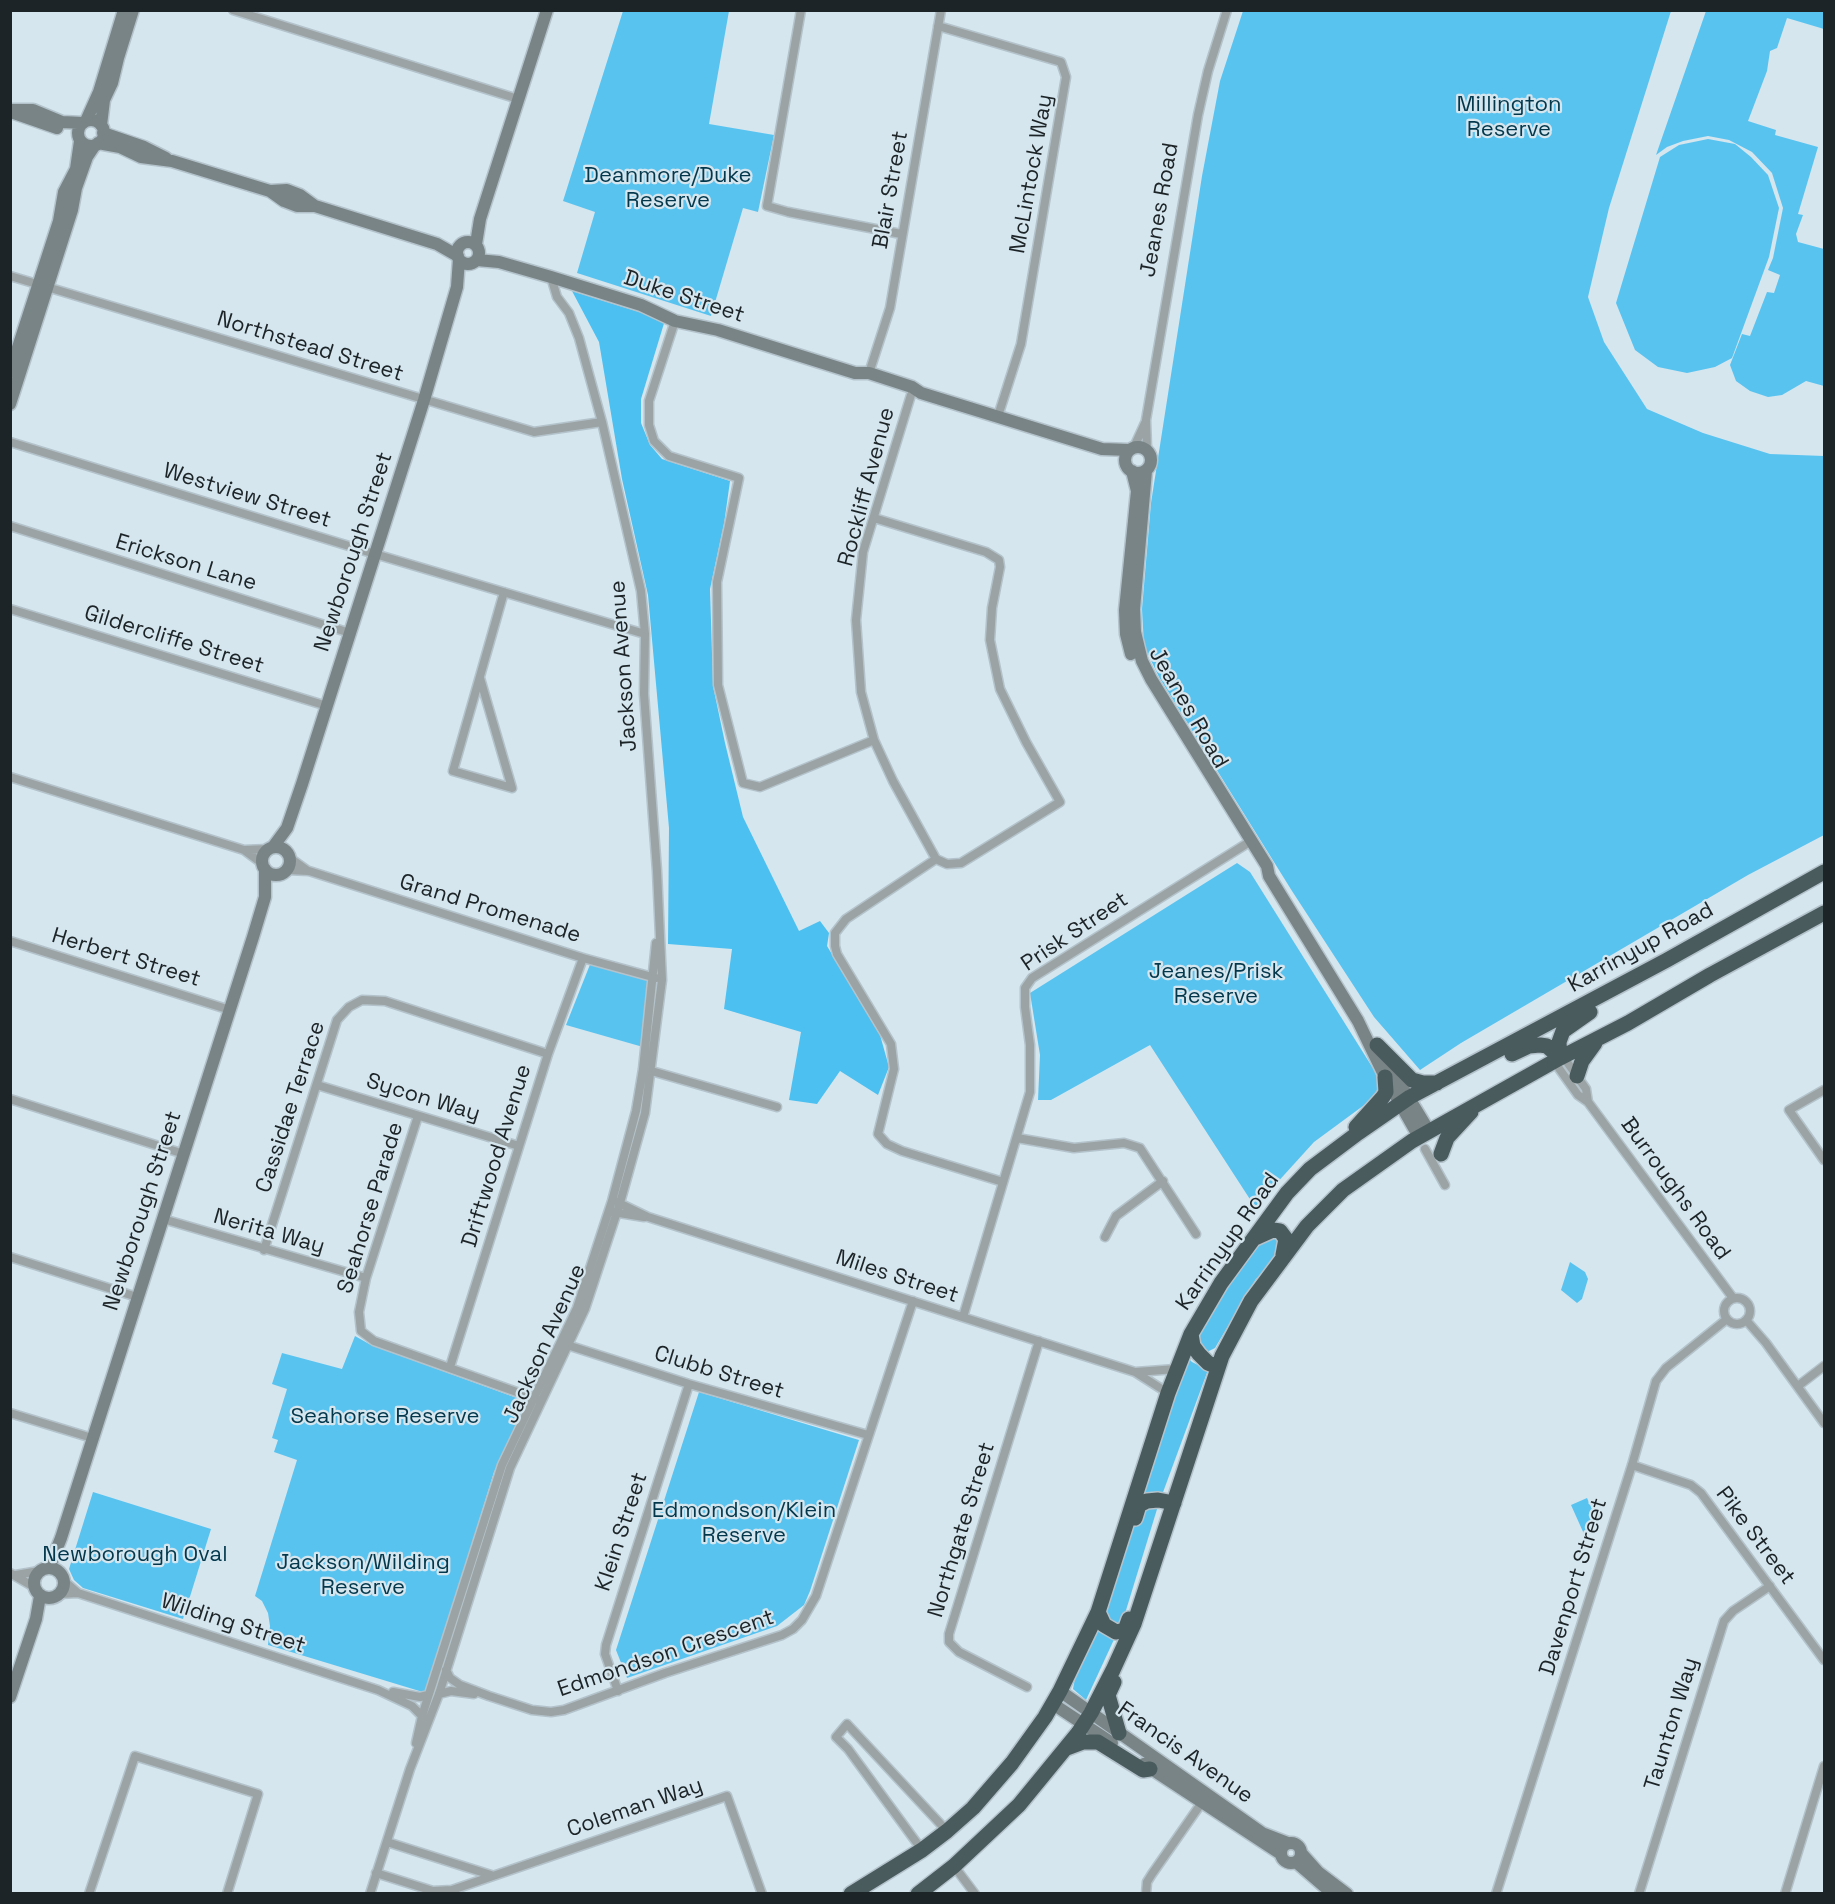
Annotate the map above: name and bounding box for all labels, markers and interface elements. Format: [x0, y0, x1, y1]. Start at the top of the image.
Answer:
street label: McLintock Way [1005, 92, 1059, 256]
park label: Millington Reserve [1456, 92, 1562, 144]
street label: Blair Street [868, 129, 914, 251]
street label: Jeanes Road [1135, 141, 1185, 279]
park label: Deanmore/Duke Reserve [584, 163, 752, 214]
street label: Duke Street [620, 265, 748, 329]
street label: Northstead Street [214, 306, 406, 388]
street label: Rockliff Avenue [833, 405, 901, 569]
street label: Newborough Street [309, 449, 399, 655]
street label: Westview Street [160, 458, 334, 534]
street label: Erickson Lane [112, 529, 260, 597]
street label: Jackson Avenue [605, 579, 643, 753]
street label: Gildercliffe Street [81, 600, 267, 680]
street label: Jeanes Road [1143, 643, 1233, 773]
street label: Grand Promenade [396, 869, 584, 949]
street label: Prisk Street [1017, 887, 1133, 977]
street label: Karrinyup Road [1564, 897, 1718, 999]
street label: Herbert Street [48, 923, 204, 993]
park label: Jeanes/Prisk Reserve [1149, 959, 1283, 1010]
street label: Cassidae Terrace [251, 1018, 331, 1196]
street label: Driftwood Avenue [457, 1061, 537, 1251]
street label: Sycon Way [363, 1068, 483, 1128]
street label: Newborough Street [98, 1108, 188, 1314]
street label: Burroughs Road [1614, 1112, 1736, 1266]
street label: Seahorse Parade [332, 1119, 410, 1297]
street label: Karrinyup Road [1171, 1168, 1285, 1316]
street label: Nerita Way [210, 1204, 328, 1260]
street label: Miles Street [832, 1245, 962, 1309]
street label: Jackson Avenue [498, 1260, 592, 1428]
street label: Clubb Street [651, 1341, 787, 1405]
park label: Seahorse Reserve [291, 1404, 479, 1430]
street label: Northgate Street [923, 1439, 1001, 1621]
street label: Klein Street [590, 1469, 654, 1595]
street label: Pike Street [1710, 1482, 1800, 1590]
street label: Davenport Street [1535, 1495, 1613, 1679]
park label: Edmondson/Klein Reserve [652, 1498, 836, 1550]
park label: Newborough Oval [42, 1542, 228, 1568]
park label: Jackson/Wilding Reserve [276, 1550, 450, 1602]
street label: Wilding Street [158, 1588, 308, 1660]
street label: Edmondson Crescent [554, 1605, 778, 1703]
street label: Taunton Way [1639, 1654, 1705, 1794]
street label: Francis Avenue [1112, 1696, 1258, 1810]
street label: Coleman Way [564, 1772, 706, 1844]

